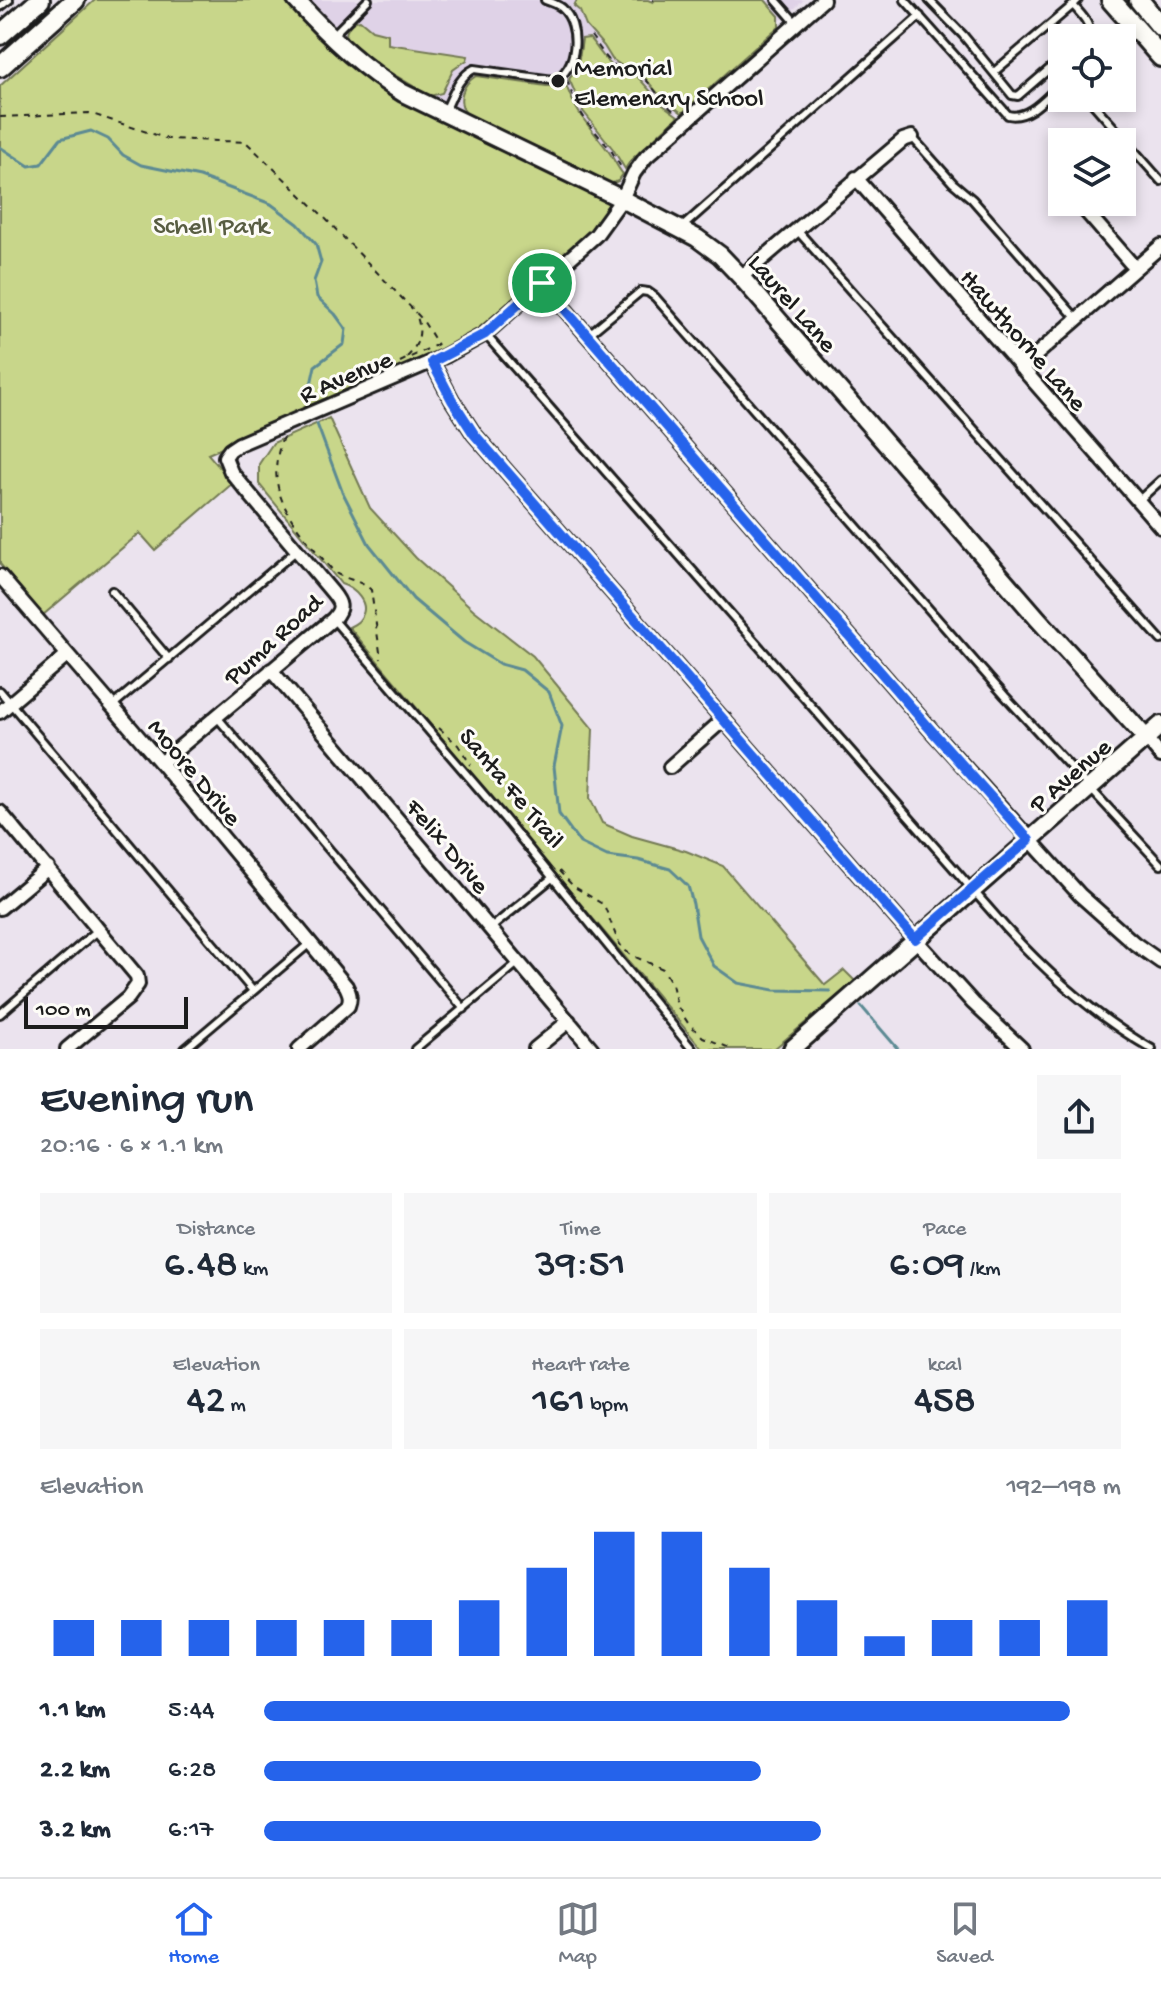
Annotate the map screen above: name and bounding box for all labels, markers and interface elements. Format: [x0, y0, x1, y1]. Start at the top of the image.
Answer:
map controls [1048, 24, 1136, 216]
button: locate [1048, 24, 1136, 112]
place label: Memorial Elemenary School [574, 55, 764, 116]
marker: Memorial Elemenary School [549, 72, 567, 90]
button: layers [1048, 128, 1136, 216]
park label: Schell Park [153, 213, 271, 244]
pin [508, 249, 576, 317]
street label: Laurel Lane [739, 249, 842, 361]
icon: arrive [520, 261, 564, 305]
street label: Hawthorne Lane [951, 264, 1092, 420]
street label: R Avenue [296, 346, 398, 413]
street label: Puma Road [218, 588, 332, 694]
street label: Moore Drive [139, 714, 247, 834]
street label: Santa Fe Trail [450, 723, 569, 857]
street label: P Avenue [1024, 733, 1120, 822]
street label: Felix Drive [396, 793, 495, 902]
scale bar [24, 993, 188, 1029]
text: 100 m [36, 998, 91, 1024]
button: share [1037, 1075, 1121, 1159]
text: Evening run [40, 1076, 253, 1128]
text: 20:16 · 6 × 1.1 km [40, 1132, 223, 1163]
text: Distance [177, 1217, 255, 1243]
text: Time [560, 1217, 601, 1243]
text: Pace [923, 1217, 966, 1243]
text: 6.48 [164, 1243, 238, 1290]
text: 39:51 [535, 1243, 626, 1290]
text: 6:09 [889, 1243, 965, 1290]
text: km [238, 1257, 268, 1283]
text: /km [965, 1257, 1001, 1283]
text: Elevation [172, 1353, 260, 1379]
text: Heart rate [531, 1353, 630, 1379]
text: kcal [928, 1353, 962, 1379]
text: 42 [186, 1379, 225, 1426]
text: 161 [533, 1379, 585, 1426]
text: 458 [914, 1379, 976, 1426]
text: m [225, 1393, 246, 1419]
text: bpm [585, 1393, 628, 1419]
text: Elevation [40, 1473, 143, 1504]
text: 192–198 m [1006, 1473, 1121, 1504]
text: 1.1 km [40, 1696, 105, 1727]
text: 5:44 [168, 1696, 214, 1727]
text: 2.2 km [40, 1756, 110, 1787]
text: 6:28 [168, 1756, 216, 1787]
text: 3.2 km [40, 1816, 111, 1847]
text: 6:17 [168, 1816, 213, 1847]
tab: Home [168, 1897, 219, 1971]
tab: Map [556, 1897, 600, 1971]
tab: Saved [936, 1897, 993, 1971]

